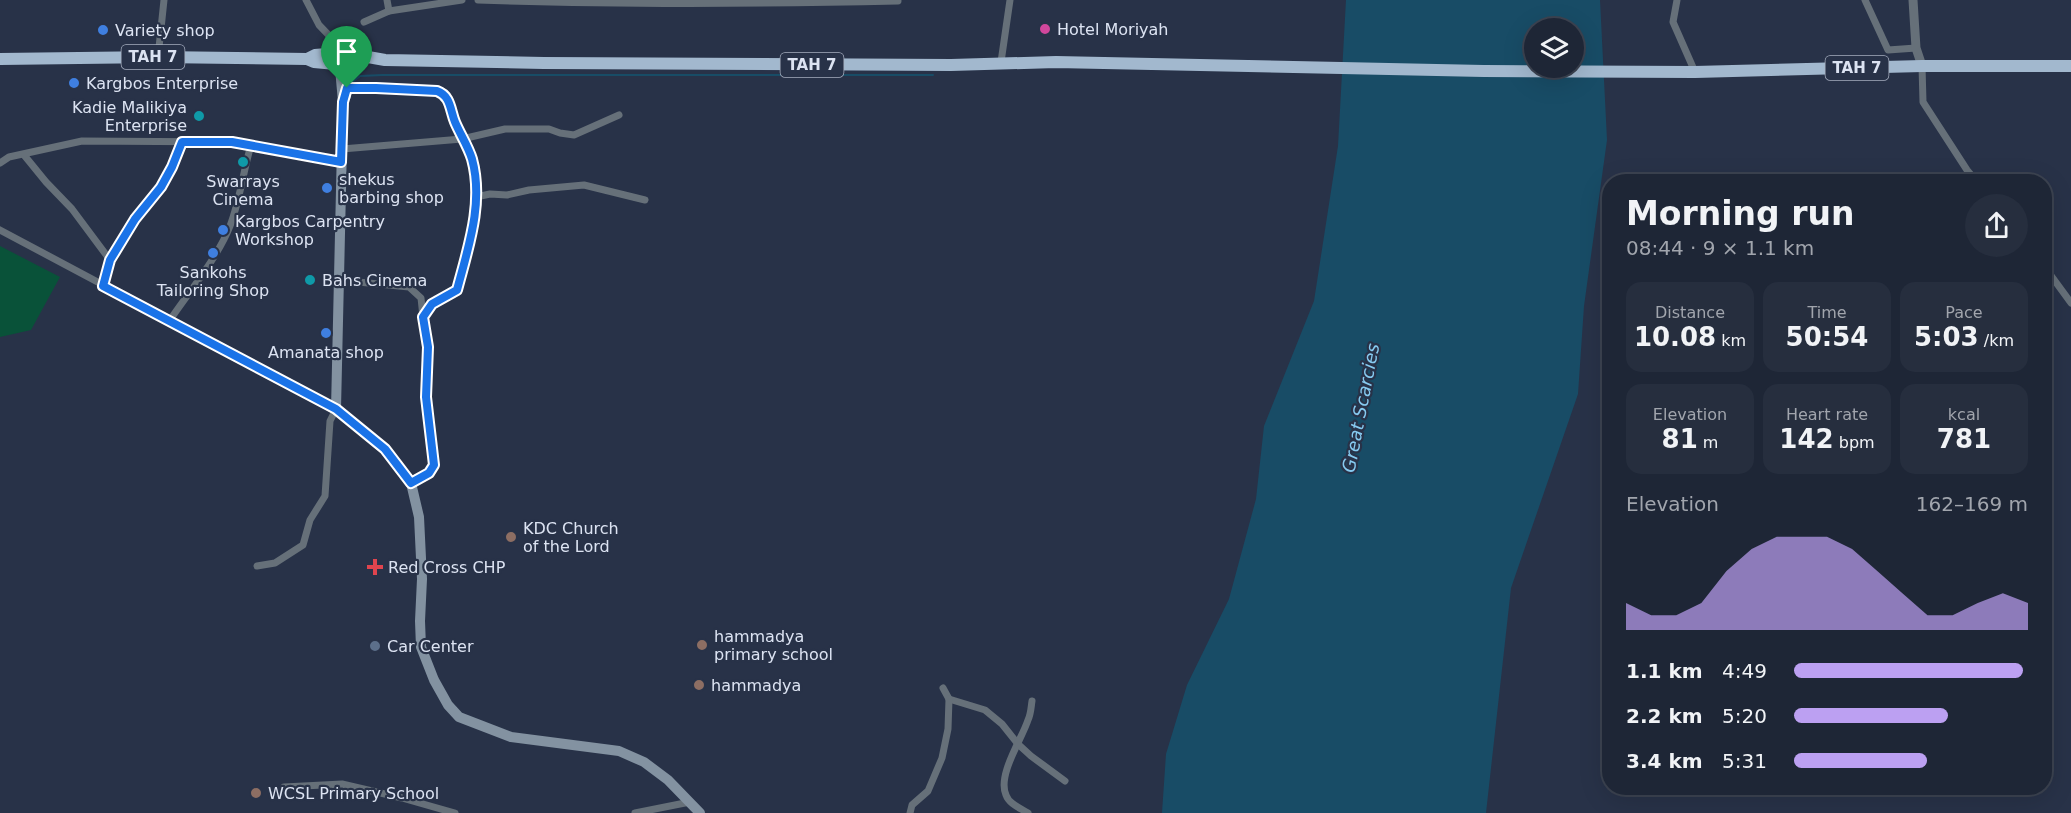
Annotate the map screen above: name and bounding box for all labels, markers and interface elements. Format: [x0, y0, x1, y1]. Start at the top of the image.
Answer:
map controls [1524, 18, 1584, 78]
button: layers [1524, 18, 1584, 78]
place label: Hotel Moriyah [1057, 20, 1169, 39]
place label: Variety shop [115, 21, 215, 40]
marker: Hotel Moriyah [1038, 22, 1052, 36]
marker: Variety shop [96, 23, 110, 37]
pin [321, 26, 372, 88]
icon: arrive [330, 35, 363, 68]
road number: TAH 7 [122, 45, 184, 69]
road number: TAH 7 [780, 53, 844, 77]
road number: TAH 7 [1826, 56, 1888, 80]
place label: Kargbos Enterprise [86, 74, 238, 93]
marker: Kargbos Enterprise [67, 76, 81, 90]
place label: Kadie Malikiya Enterprise [72, 98, 187, 135]
marker: Kadie Malikiya Enterprise [192, 109, 206, 123]
marker: Swarrays Cinema [236, 155, 250, 169]
place label: shekus barbing shop [339, 170, 444, 207]
place label: Swarrays Cinema [206, 172, 280, 209]
marker: shekus barbing shop [320, 181, 334, 195]
text: Morning run [1626, 194, 1854, 233]
button: share [1965, 194, 2028, 257]
place label: Kargbos Carpentry Workshop [235, 212, 385, 249]
marker: Kargbos Carpentry Workshop [216, 223, 230, 237]
text: 08:44 · 9 × 1.1 km [1626, 236, 1814, 260]
marker: Sankohs Tailoring Shop [206, 246, 220, 260]
place label: Sankohs Tailoring Shop [156, 263, 269, 300]
place label: Bahs Cinema [322, 271, 427, 290]
marker: Bahs Cinema [303, 273, 317, 287]
text: Distance [1655, 303, 1725, 322]
text: Time [1807, 303, 1847, 322]
text: Pace [1945, 303, 1983, 322]
text: 10.08 [1634, 322, 1716, 352]
text: 50:54 [1786, 322, 1868, 352]
text: 5:03 [1914, 322, 1979, 352]
marker: Amanata shop [319, 326, 333, 340]
text: km [1716, 331, 1746, 350]
text: /km [1979, 331, 2014, 350]
water label: Great Scarcies [1338, 341, 1383, 474]
place label: Amanata shop [268, 343, 384, 362]
text: Elevation [1653, 405, 1727, 424]
text: Heart rate [1786, 405, 1868, 424]
text: kcal [1948, 405, 1980, 424]
text: 81 [1662, 424, 1698, 454]
text: 142 [1779, 424, 1834, 454]
text: 781 [1937, 424, 1991, 454]
text: m [1698, 433, 1718, 452]
text: bpm [1834, 433, 1875, 452]
text: Elevation [1626, 492, 1719, 516]
text: 162–169 m [1916, 492, 2028, 516]
place label: KDC Church of the Lord [523, 519, 619, 556]
marker: KDC Church of the Lord [504, 530, 518, 544]
marker: Red Cross CHP [366, 558, 384, 576]
place label: Red Cross CHP [388, 558, 506, 577]
place label: hammadya primary school [714, 627, 833, 664]
place label: Car Center [387, 637, 474, 656]
marker: hammadya primary school [695, 638, 709, 652]
marker: Car Center [368, 639, 382, 653]
text: 1.1 km [1626, 659, 1703, 683]
text: 4:49 [1722, 659, 1767, 683]
place label: hammadya [711, 676, 801, 695]
marker: hammadya [692, 678, 706, 692]
text: 2.2 km [1626, 704, 1703, 728]
text: 5:20 [1722, 704, 1767, 728]
text: 3.4 km [1626, 749, 1703, 773]
text: 5:31 [1722, 749, 1767, 773]
place label: WCSL Primary School [268, 784, 439, 803]
marker: WCSL Primary School [249, 786, 263, 800]

